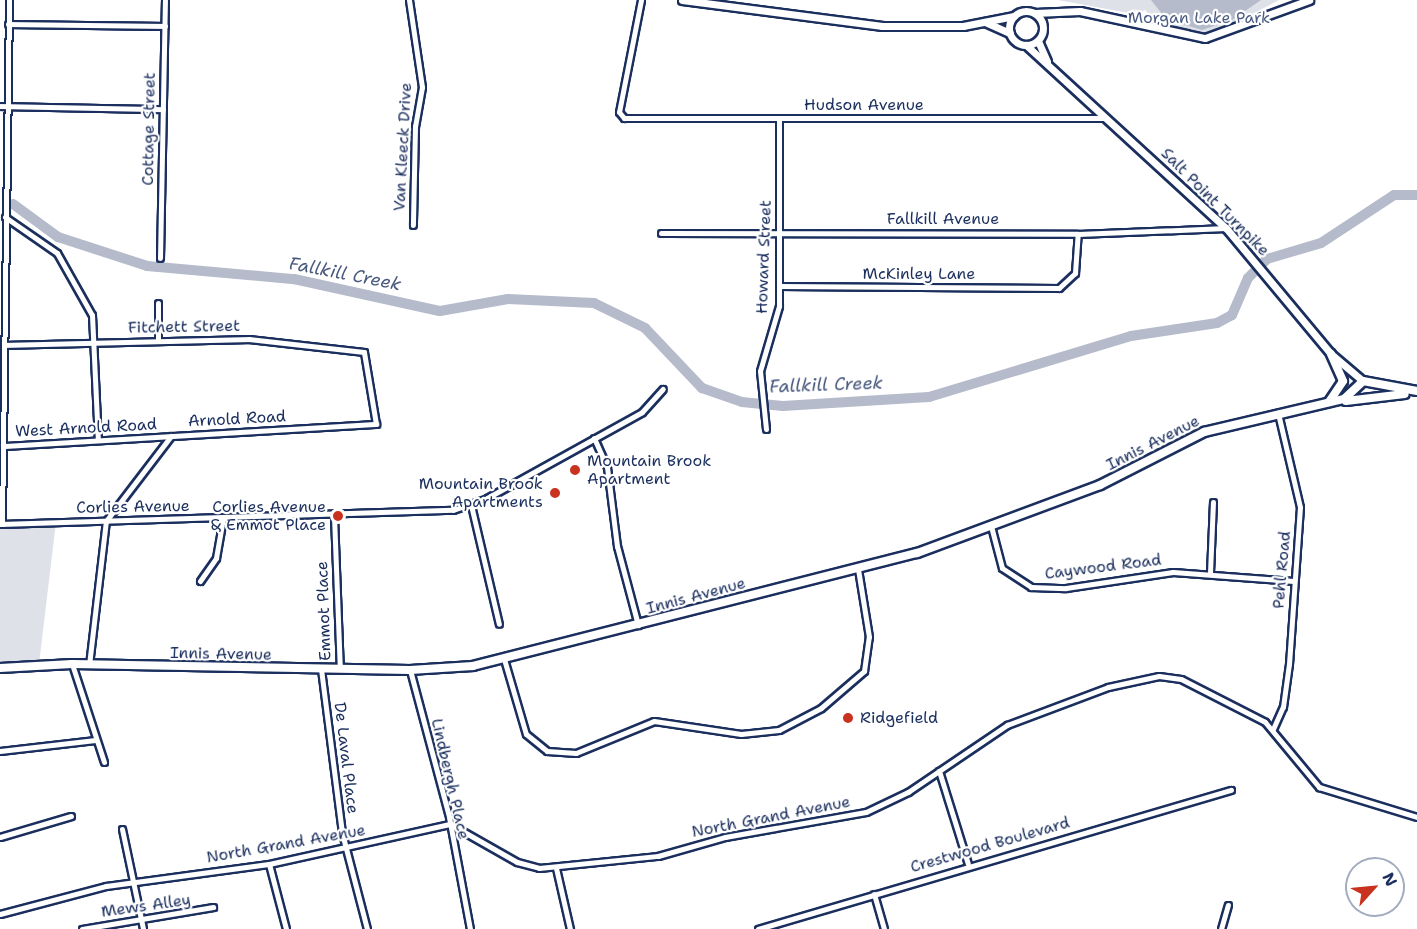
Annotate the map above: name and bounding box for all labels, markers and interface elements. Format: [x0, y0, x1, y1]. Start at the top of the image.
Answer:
park label: Morgan Lake Park [1128, 8, 1270, 28]
street label: Cottage Street [138, 72, 160, 186]
street label: Van Kleeck Drive [390, 82, 416, 212]
street label: Hudson Avenue [804, 95, 924, 115]
street label: Salt Point Turnpike [1157, 144, 1273, 260]
street label: Howard Street [752, 200, 776, 314]
street label: Fallkill Avenue [887, 209, 999, 229]
water label: Fallkill Creek [287, 253, 403, 295]
street label: McKinley Lane [863, 264, 975, 284]
street label: Fitchett Street [128, 316, 240, 338]
water label: Fallkill Creek [769, 372, 883, 398]
street label: Arnold Road [187, 407, 287, 431]
street label: Innis Avenue [1103, 411, 1203, 475]
street label: West Arnold Road [15, 415, 157, 441]
place label: Mountain Brook Apartment [587, 451, 711, 489]
marker: Mountain Brook Apartment [568, 463, 582, 477]
place label: Mountain Brook Apartments [419, 474, 543, 512]
marker: Mountain Brook Apartments [548, 486, 562, 500]
street label: Corlies Avenue [76, 496, 190, 518]
place label: Corlies Avenue & Emmot Place [211, 497, 326, 535]
marker: Corlies Avenue & Emmot Place [331, 509, 345, 523]
street label: Pehl Road [1269, 530, 1295, 610]
street label: Caywood Road [1044, 550, 1162, 584]
street label: Emmot Place [313, 561, 335, 661]
street label: Innis Avenue [644, 574, 748, 618]
street label: Innis Avenue [170, 644, 272, 664]
street label: De Laval Place [330, 701, 362, 815]
place label: Ridgefield [860, 708, 938, 728]
marker: Ridgefield [841, 711, 855, 725]
street label: Lindbergh Place [427, 717, 473, 841]
street label: North Grand Avenue [690, 792, 852, 842]
street label: Crestwood Boulevard [908, 813, 1072, 877]
street label: North Grand Avenue [205, 821, 367, 867]
north arrow [1345, 857, 1405, 917]
text: N [1377, 869, 1402, 890]
street label: Mews Alley [100, 890, 192, 922]

